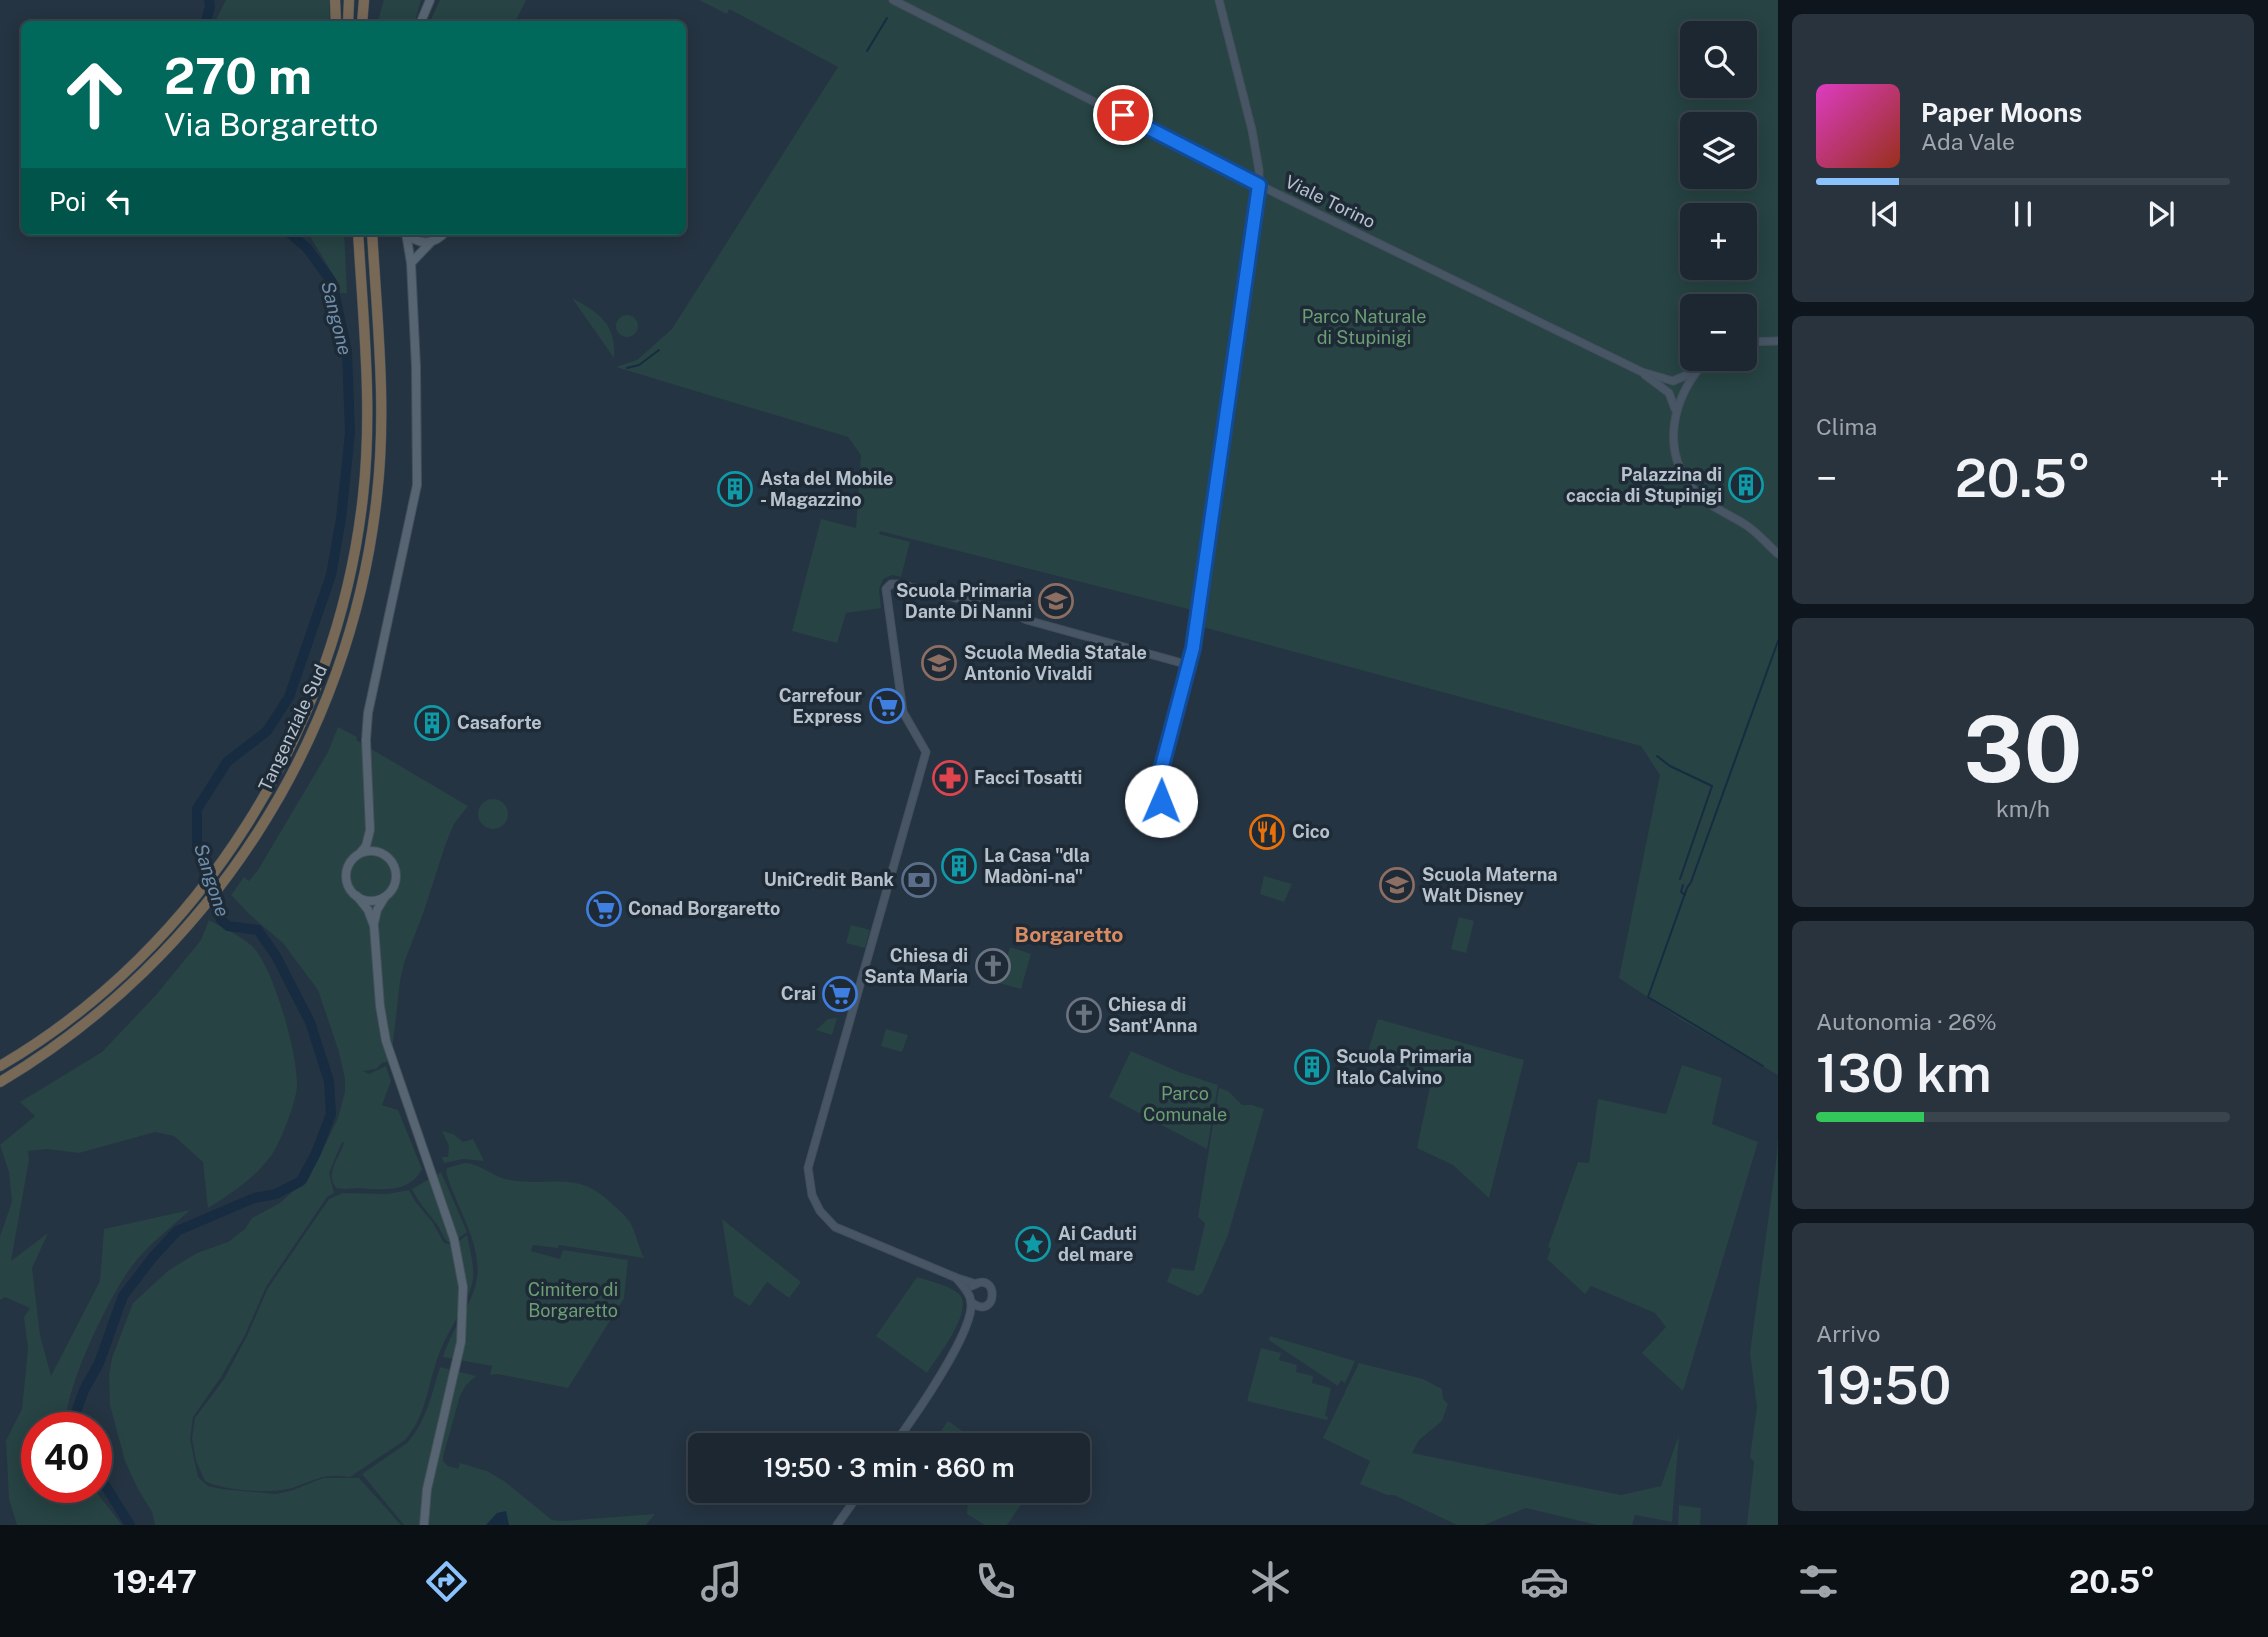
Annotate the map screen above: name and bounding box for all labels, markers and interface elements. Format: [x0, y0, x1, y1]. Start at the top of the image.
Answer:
map controls [1680, 21, 1757, 371]
button: search [1680, 21, 1757, 98]
text: 270 m [164, 47, 312, 105]
icon: ahead [49, 49, 140, 140]
pin [1093, 85, 1153, 145]
icon: arrive [1104, 96, 1142, 134]
text: Paper Moons [1921, 97, 2082, 128]
text: Via Borgaretto [164, 106, 378, 143]
button: layers [1680, 112, 1757, 189]
text: Ada Vale [1921, 128, 2015, 155]
street label: Viale Torino [1282, 171, 1379, 232]
icon: left [100, 182, 138, 220]
text: Poi [49, 186, 86, 217]
icon: previous [1866, 195, 1904, 233]
icon: pause [2004, 195, 2042, 233]
icon: next [2142, 195, 2180, 233]
button: + [1680, 203, 1757, 280]
water label: Sangone [317, 279, 357, 357]
button: − [1680, 294, 1757, 371]
park label: Parco Naturale di Stupinigi [1302, 306, 1426, 348]
text: Clima [1816, 413, 1877, 440]
text: 20.5° [1955, 448, 2091, 509]
text: − [1816, 456, 1837, 501]
text: + [2209, 456, 2230, 501]
place label: Palazzina di caccia di Stupinigi [1566, 464, 1722, 506]
building icon: Palazzina di caccia di Stupinigi [1727, 466, 1765, 504]
place label: Asta del Mobile - Magazzino [760, 468, 893, 510]
building icon: Asta del Mobile - Magazzino [716, 470, 754, 508]
place label: Scuola Primaria Dante Di Nanni [896, 580, 1032, 622]
school or university icon: Scuola Primaria Dante Di Nanni [1037, 582, 1075, 620]
place label: Scuola Media Statale Antonio Vivaldi [964, 642, 1147, 684]
school or university icon: Scuola Media Statale Antonio Vivaldi [920, 644, 958, 682]
street label: Tangenziale Sud [254, 661, 331, 794]
place label: Carrefour Express [779, 685, 863, 727]
supermarket icon: Carrefour Express [868, 687, 906, 725]
text: 30 [1964, 696, 2082, 802]
building icon: Casaforte [413, 704, 451, 742]
place label: Casaforte [457, 712, 542, 733]
pharmacy icon: Facci Tosatti [931, 759, 969, 797]
position arrow [1124, 764, 1198, 838]
place label: Facci Tosatti [974, 767, 1082, 788]
text: km/h [1996, 795, 2050, 822]
restaurant icon: Cico [1248, 813, 1286, 851]
place label: Cico [1292, 821, 1330, 842]
water label: Sangone [190, 841, 234, 919]
place label: La Casa "dla Madòni-na" [984, 845, 1090, 887]
building icon: La Casa "dla Madòni-na" [940, 847, 978, 885]
bank icon: UniCredit Bank [900, 861, 938, 899]
place label: Scuola Materna Walt Disney [1422, 864, 1557, 906]
school or university icon: Scuola Materna Walt Disney [1378, 866, 1416, 904]
place label: UniCredit Bank [764, 869, 895, 890]
supermarket icon: Conad Borgaretto [585, 890, 623, 928]
place label: Conad Borgaretto [628, 898, 780, 919]
district label: Borgaretto [1015, 922, 1123, 947]
place label: Chiesa di Santa Maria [864, 945, 968, 987]
church icon: Chiesa di Santa Maria [974, 947, 1012, 985]
supermarket icon: Crai [821, 975, 859, 1013]
place label: Crai [781, 983, 816, 1004]
place label: Chiesa di Sant'Anna [1108, 994, 1197, 1036]
church icon: Chiesa di Sant'Anna [1065, 996, 1103, 1034]
text: Autonomia · 26% [1816, 1008, 1997, 1035]
text: 130 km [1816, 1043, 1992, 1104]
place label: Scuola Primaria Italo Calvino [1336, 1046, 1472, 1088]
building icon: Scuola Primaria Italo Calvino [1293, 1048, 1331, 1086]
park label: Parco Comunale [1143, 1083, 1227, 1125]
place label: Ai Caduti del mare [1058, 1223, 1137, 1265]
place icon: Ai Caduti del mare [1014, 1225, 1052, 1263]
park label: Cimitero di Borgaretto [528, 1279, 618, 1321]
text: Arrivo [1816, 1320, 1880, 1347]
text: 19:50 [1816, 1355, 1951, 1416]
speed limit sign: 40 [21, 1412, 112, 1503]
text: 19:50 · 3 min · 860 m [763, 1452, 1015, 1483]
icon: directions [422, 1557, 471, 1606]
icon: music [697, 1557, 746, 1606]
icon: phone [971, 1557, 1020, 1606]
icon: climate [1246, 1557, 1295, 1606]
icon: car [1520, 1557, 1569, 1606]
icon: filters [1794, 1557, 1843, 1606]
text: 19:47 [113, 1563, 197, 1600]
text: 20.5° [2069, 1563, 2155, 1600]

